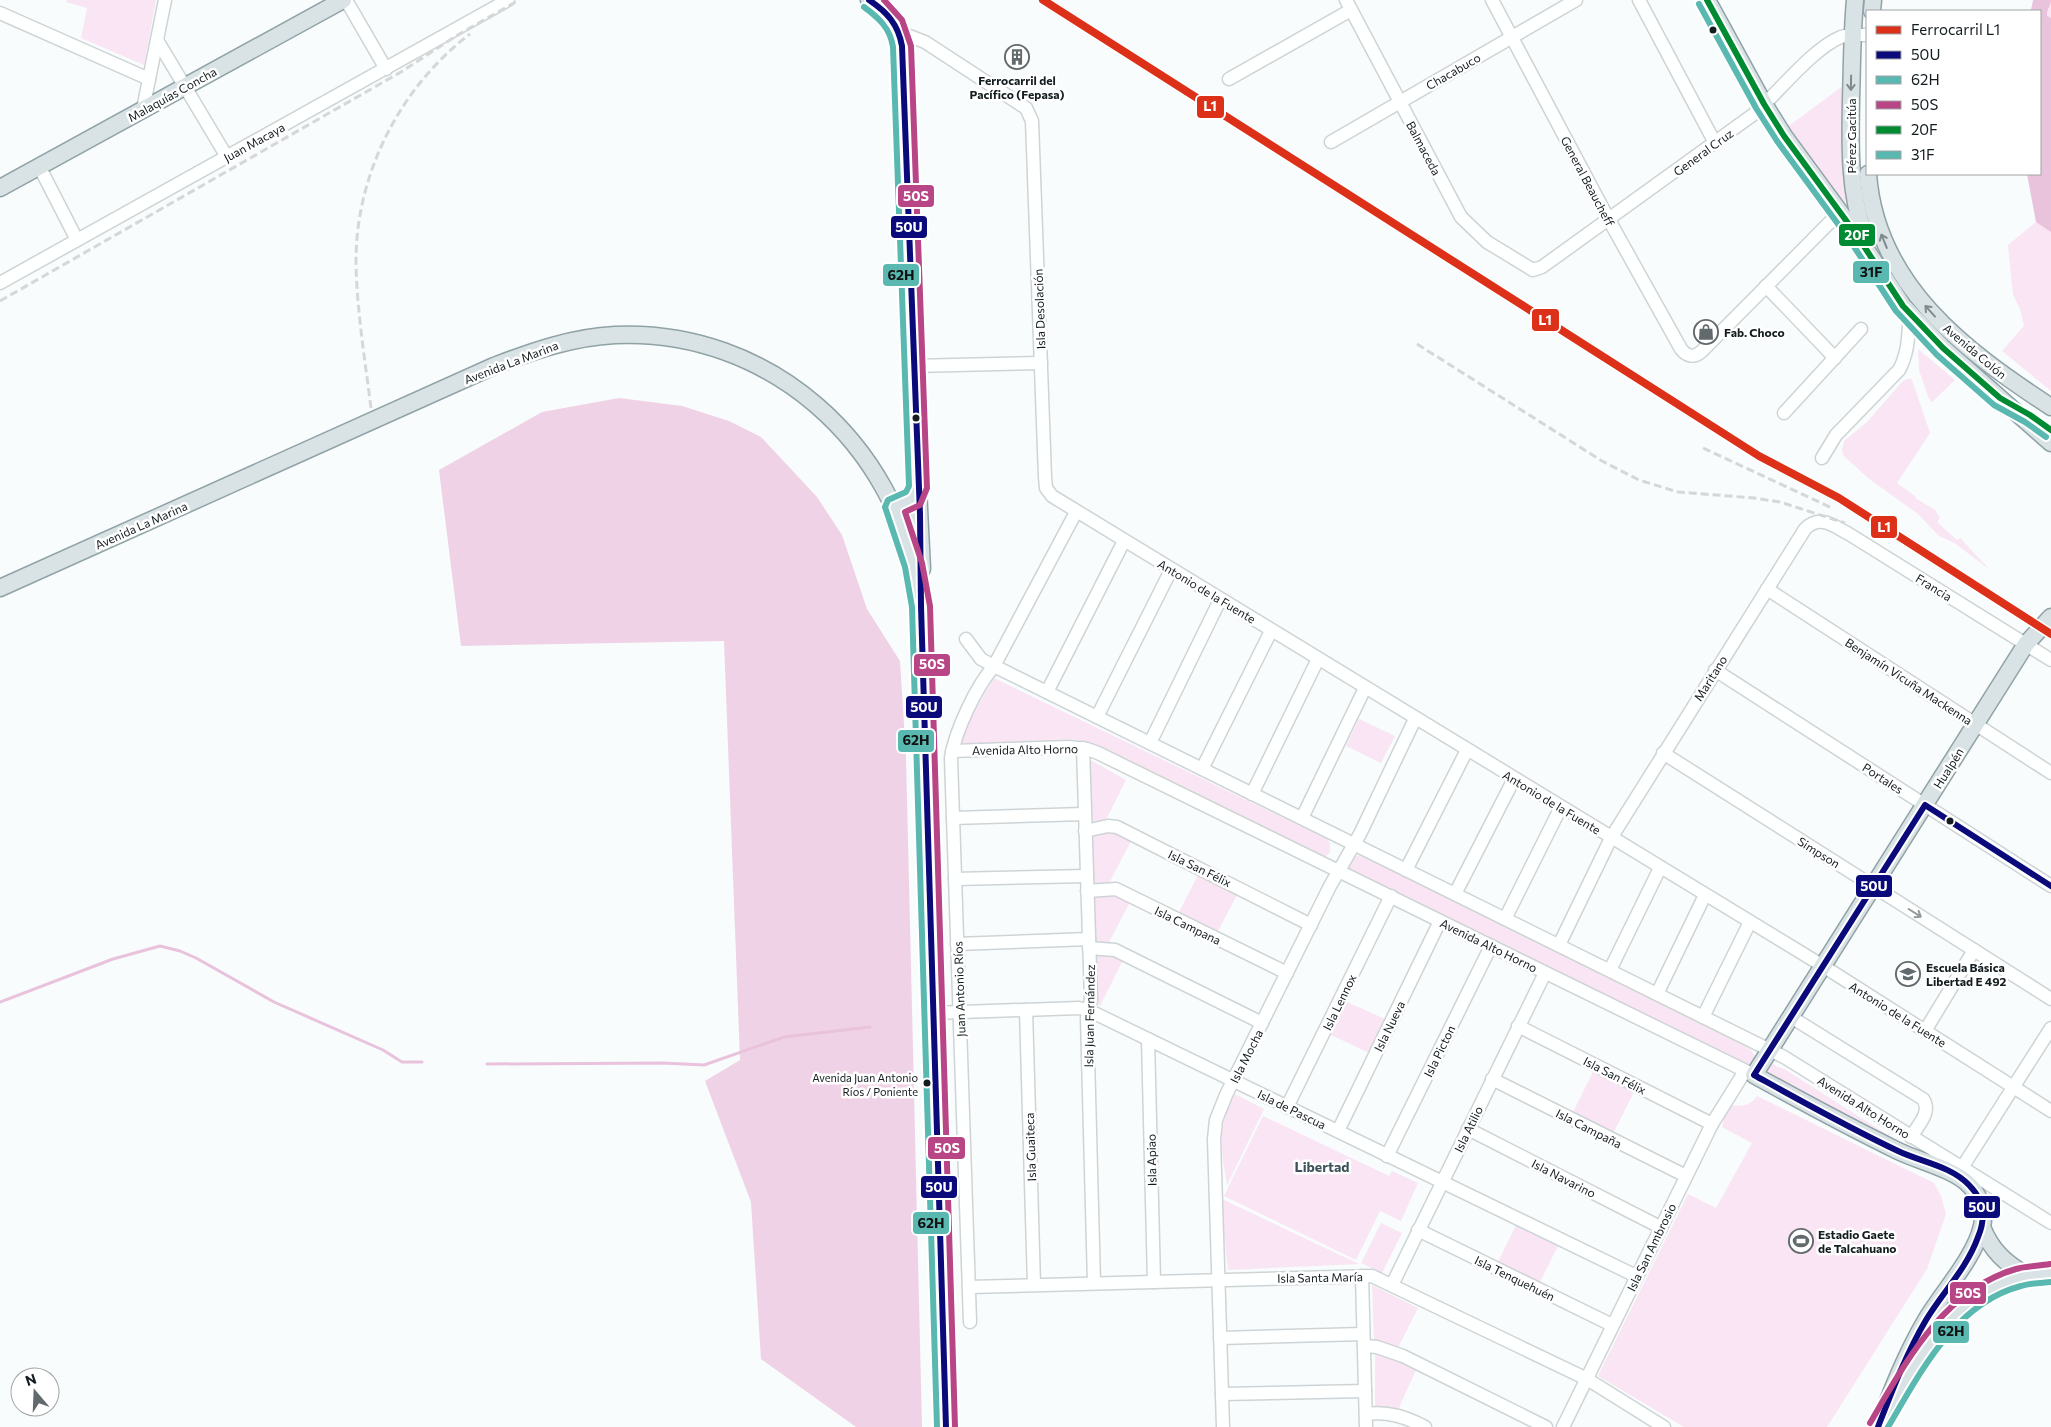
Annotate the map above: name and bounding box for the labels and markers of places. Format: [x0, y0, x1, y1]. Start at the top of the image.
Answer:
unlabelled marker [1708, 25, 1718, 35]
building icon: Ferrocarril del Pacífico (Fepasa) [1004, 44, 1030, 70]
place label: Ferrocarril del Pacífico (Fepasa) [969, 73, 1065, 101]
shop icon: Fab. Choco [1693, 319, 1719, 345]
place label: Fab. Choco [1724, 325, 1785, 339]
unlabelled marker [911, 413, 921, 423]
unlabelled marker [1945, 816, 1955, 826]
place label: Escuela Básica Libertad E 492 [1926, 960, 2007, 988]
school or university icon: Escuela Básica Libertad E 492 [1895, 961, 1921, 987]
place label: Avenida Juan Antonio Ríos / Poniente [812, 1071, 918, 1098]
marker: Avenida Juan Antonio Ríos / Poniente [922, 1078, 932, 1088]
place label: Estadio Gaete de Talcahuano [1818, 1227, 1897, 1255]
sports icon: Estadio Gaete de Talcahuano [1788, 1228, 1814, 1254]

